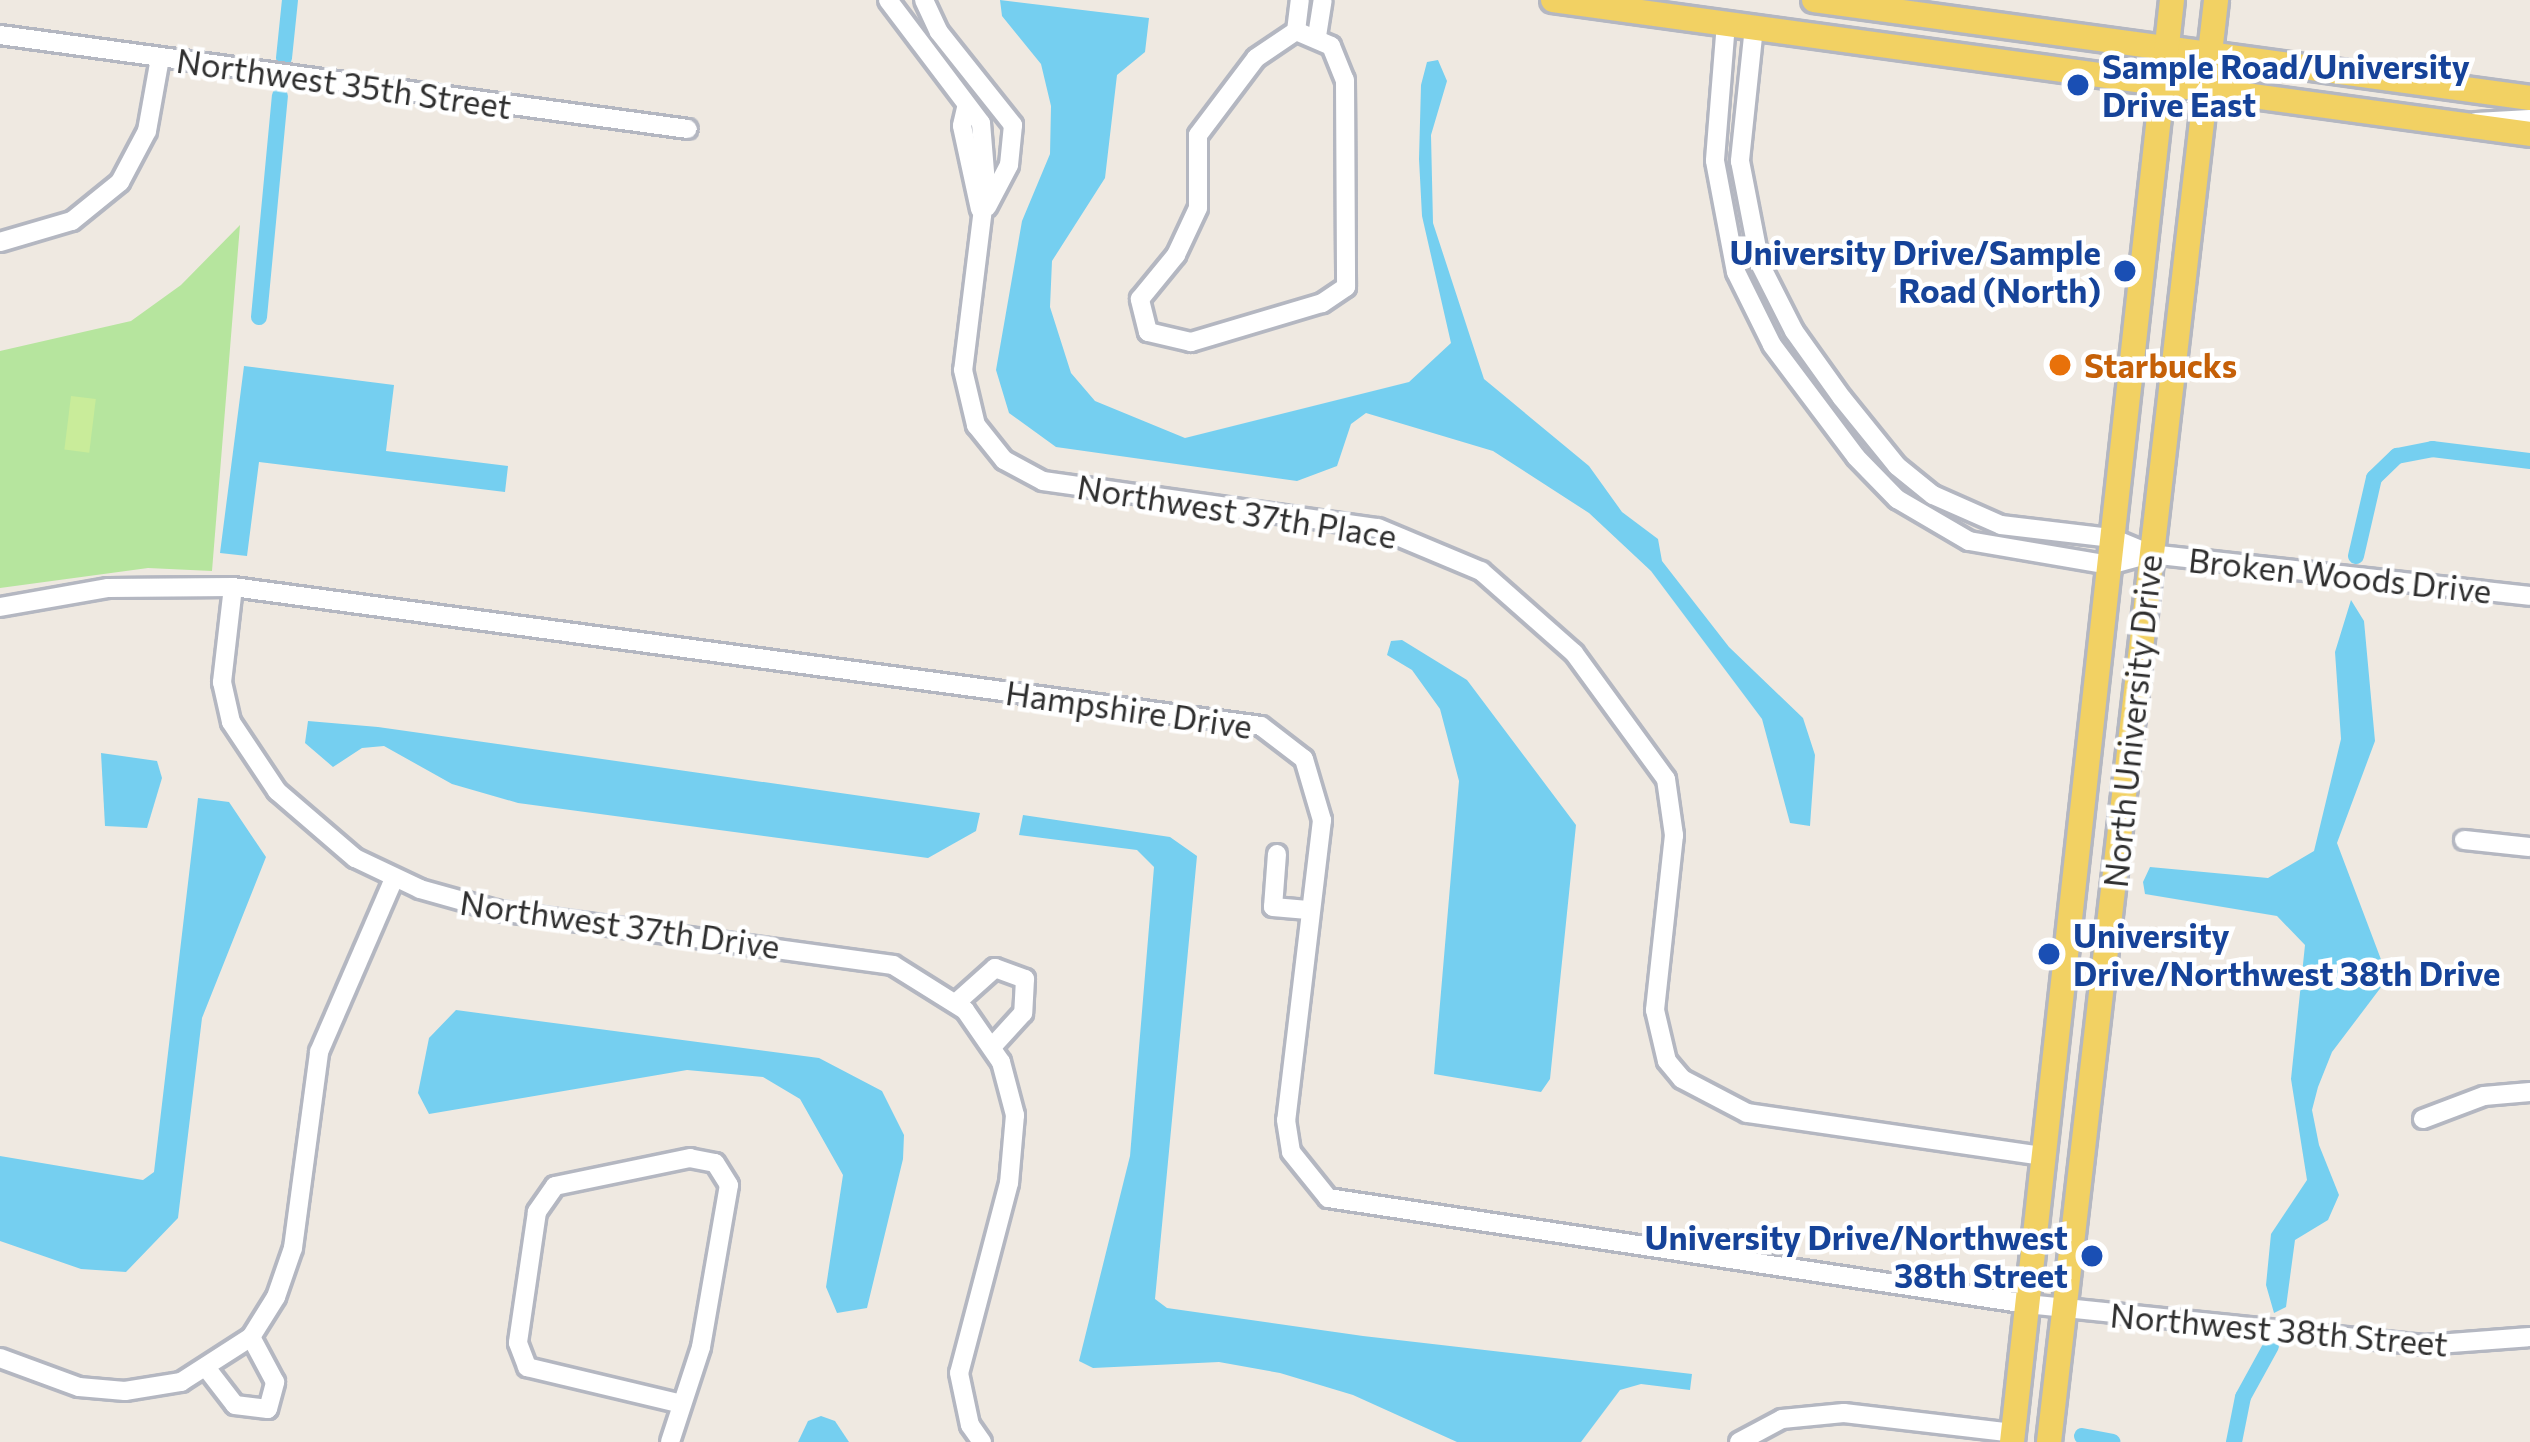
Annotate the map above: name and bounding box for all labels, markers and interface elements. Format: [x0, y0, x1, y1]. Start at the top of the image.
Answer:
street label: Northwest 35th Street [174, 40, 514, 126]
place label: Sample Road/University Drive East [2102, 46, 2470, 124]
marker: Sample Road/University Drive East [2065, 72, 2091, 98]
place label: University Drive/Sample Road (North) [1730, 232, 2101, 310]
marker: University Drive/Sample Road (North) [2112, 258, 2138, 284]
place label: Starbucks [2084, 345, 2237, 385]
marker: Starbucks [2047, 352, 2073, 378]
street label: Northwest 37th Place [1074, 466, 1400, 556]
street label: Broken Woods Drive [2187, 539, 2493, 611]
street label: North University Drive [2095, 553, 2169, 889]
street label: Hampshire Drive [1003, 672, 1255, 746]
street label: Northwest 37th Drive [458, 882, 782, 966]
place label: University Drive/Northwest 38th Drive [2073, 915, 2500, 993]
marker: University Drive/Northwest 38th Drive [2036, 941, 2062, 967]
place label: University Drive/Northwest 38th Street [1645, 1217, 2068, 1295]
marker: University Drive/Northwest 38th Street [2079, 1243, 2105, 1269]
street label: Northwest 38th Street [2109, 1295, 2449, 1363]

